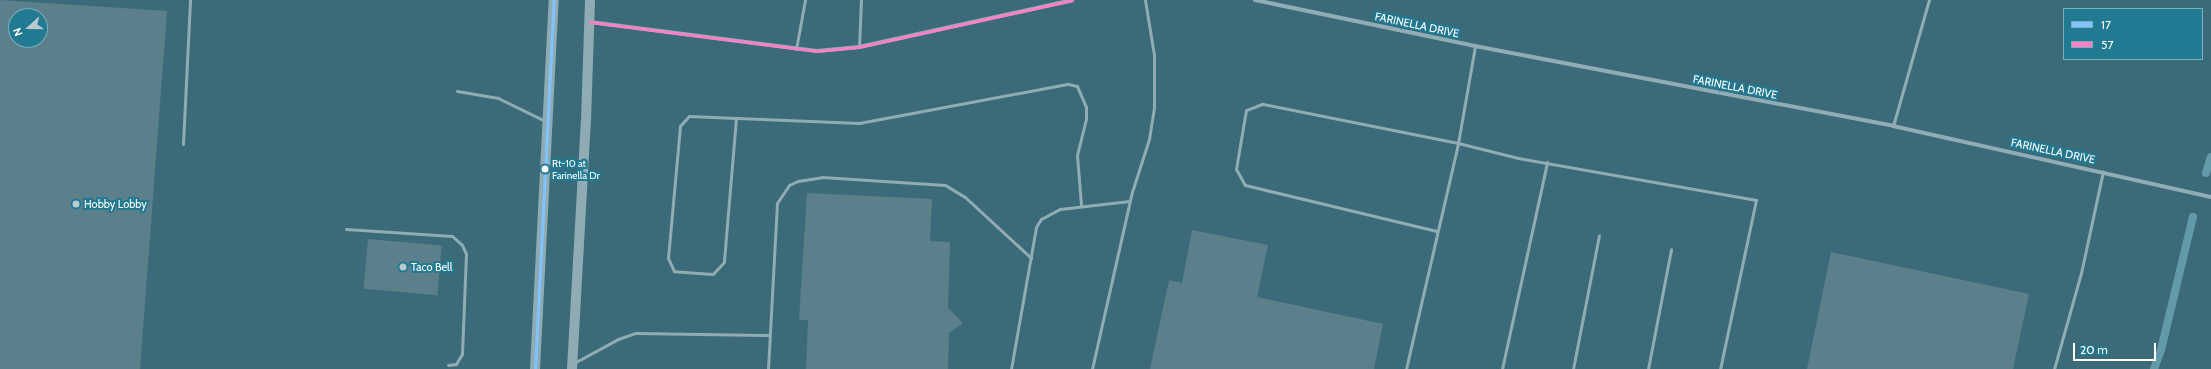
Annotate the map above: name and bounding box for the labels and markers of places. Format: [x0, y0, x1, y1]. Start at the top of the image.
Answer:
place label: Rt-10 at Farinella Dr [552, 157, 600, 180]
marker: Rt-10 at Farinella Dr [540, 164, 550, 174]
place label: Hobby Lobby [84, 197, 147, 211]
marker: Hobby Lobby [71, 199, 81, 209]
place label: Taco Bell [411, 260, 452, 274]
marker: Taco Bell [398, 262, 408, 272]

